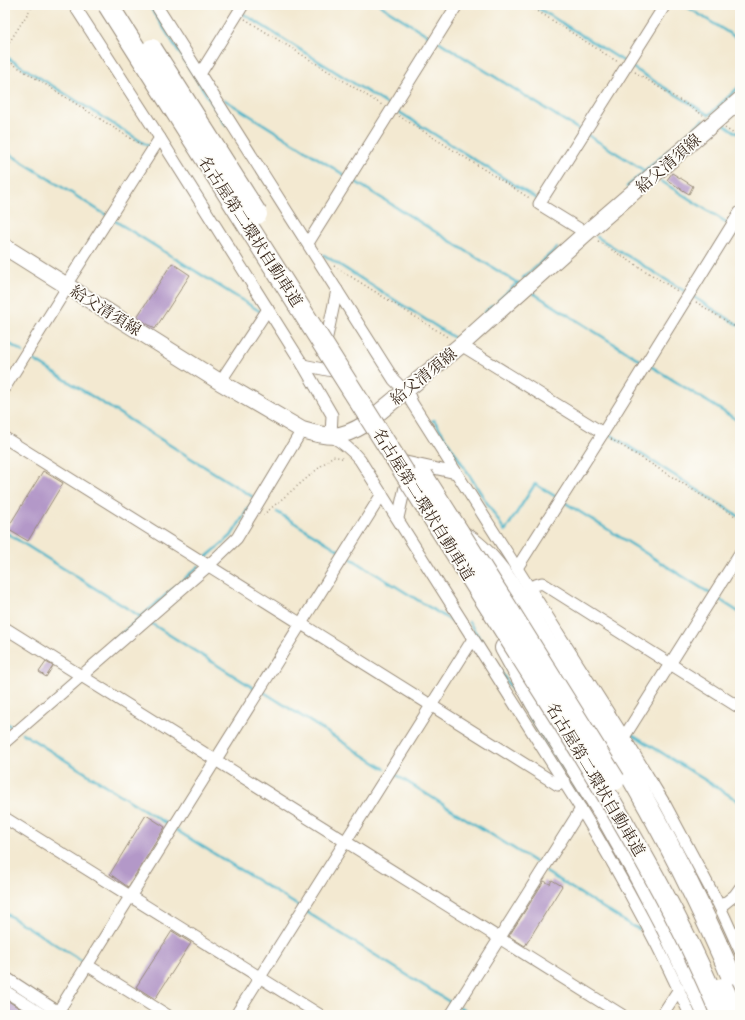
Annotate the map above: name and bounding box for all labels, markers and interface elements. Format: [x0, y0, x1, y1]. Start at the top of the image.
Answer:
street label: 給父清須線 [632, 130, 707, 200]
street label: 名古屋第二環状自動車道 [191, 152, 306, 312]
street label: 給父清須線 [65, 281, 145, 343]
street label: 給父清須線 [386, 344, 463, 412]
street label: 名古屋第二環状自動車道 [365, 425, 478, 586]
street label: 名古屋第二環状自動車道 [539, 699, 649, 862]

